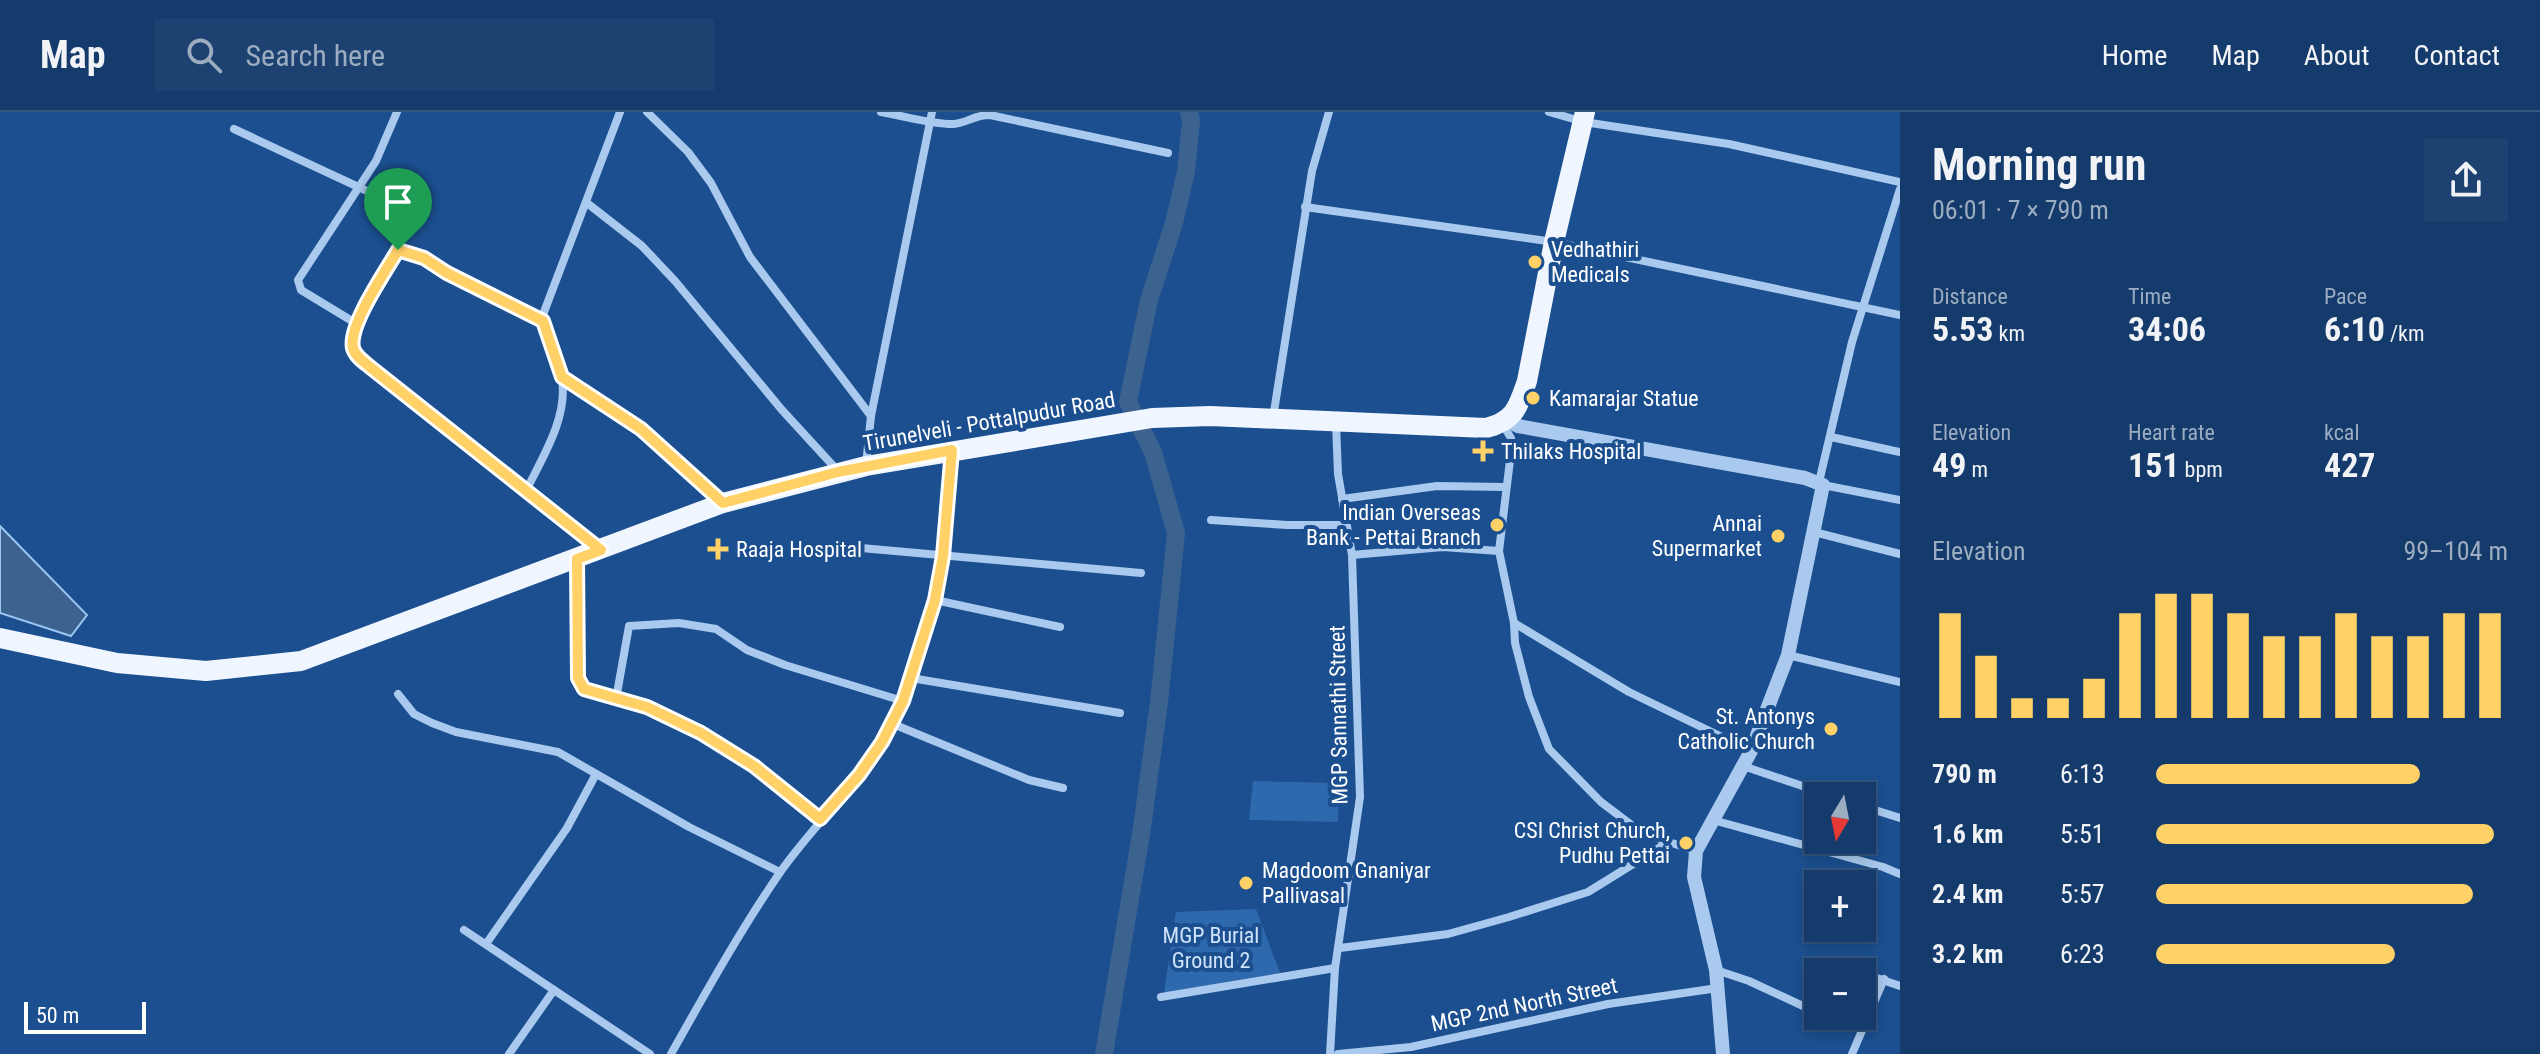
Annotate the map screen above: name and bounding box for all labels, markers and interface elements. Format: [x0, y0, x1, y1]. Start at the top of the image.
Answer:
search box [154, 19, 714, 91]
text: Map [40, 33, 106, 77]
icon: search [182, 33, 226, 77]
text: Search here [246, 38, 385, 73]
text: Home [2102, 39, 2167, 72]
text: Map [2211, 39, 2260, 72]
text: About [2304, 39, 2370, 72]
text: Contact [2414, 39, 2500, 72]
button: share [2424, 138, 2508, 222]
text: Morning run [1932, 139, 2146, 191]
pin [364, 168, 432, 250]
icon: arrive [376, 180, 420, 224]
text: 06:01 · 7 × 790 m [1932, 195, 2109, 225]
place label: Vedhathiri Medicals [1551, 237, 1639, 287]
marker: Vedhathiri Medicals [1526, 253, 1544, 271]
text: Distance [1932, 284, 2008, 309]
text: Time [2128, 284, 2171, 309]
text: Pace [2324, 284, 2367, 309]
text: 5.53 [1932, 309, 1993, 349]
text: 34:06 [2128, 309, 2206, 349]
text: 6:10 [2324, 309, 2385, 349]
text: km [1993, 321, 2025, 346]
text: /km [2385, 321, 2425, 346]
place label: Kamarajar Statue [1549, 386, 1699, 411]
street label: Tirunelveli - Pottalpudur Road [861, 387, 1117, 456]
marker: Kamarajar Statue [1524, 389, 1542, 407]
text: Elevation [1932, 420, 2011, 445]
text: Heart rate [2128, 420, 2215, 445]
text: kcal [2324, 420, 2359, 445]
place label: Thilaks Hospital [1501, 439, 1641, 464]
marker: Thilaks Hospital [1472, 440, 1494, 462]
text: 49 [1932, 445, 1966, 485]
text: 151 [2128, 445, 2180, 485]
text: 427 [2324, 445, 2376, 485]
text: m [1966, 457, 1988, 482]
text: bpm [2180, 457, 2223, 482]
place label: Indian Overseas Bank - Pettai Branch [1306, 500, 1481, 550]
place label: Annai Supermarket [1652, 511, 1762, 561]
marker: Indian Overseas Bank - Pettai Branch [1488, 516, 1506, 534]
marker: Annai Supermarket [1769, 527, 1787, 545]
text: Elevation [1932, 536, 2026, 566]
text: 99–104 m [2403, 536, 2508, 566]
place label: Raaja Hospital [736, 537, 862, 562]
marker: Raaja Hospital [707, 538, 729, 560]
street label: MGP Sannathi Street [1324, 625, 1353, 805]
place label: St. Antonys Catholic Church [1677, 704, 1815, 754]
marker: St. Antonys Catholic Church [1822, 720, 1840, 738]
text: 790 m [1932, 759, 1997, 789]
text: 6:13 [2060, 759, 2105, 789]
north arrow [1804, 782, 1876, 854]
map controls [1804, 782, 1876, 1030]
place label: CSI Christ Church, Pudhu Pettai [1514, 818, 1670, 868]
text: 1.6 km [1932, 819, 2004, 849]
text: 5:51 [2060, 819, 2105, 849]
marker: CSI Christ Church, Pudhu Pettai [1677, 834, 1695, 852]
place label: Magdoom Gnaniyar Pallivasal [1262, 858, 1431, 908]
button: + [1804, 870, 1876, 942]
marker: Magdoom Gnaniyar Pallivasal [1237, 874, 1255, 892]
text: 2.4 km [1932, 879, 2004, 909]
text: 5:57 [2060, 879, 2105, 909]
park label: MGP Burial Ground 2 [1163, 923, 1259, 973]
text: 3.2 km [1932, 939, 2004, 969]
text: 6:23 [2060, 939, 2105, 969]
button: − [1804, 958, 1876, 1030]
street label: MGP 2nd North Street [1429, 973, 1620, 1036]
scale bar [24, 998, 146, 1034]
text: 50 m [36, 1003, 79, 1028]

